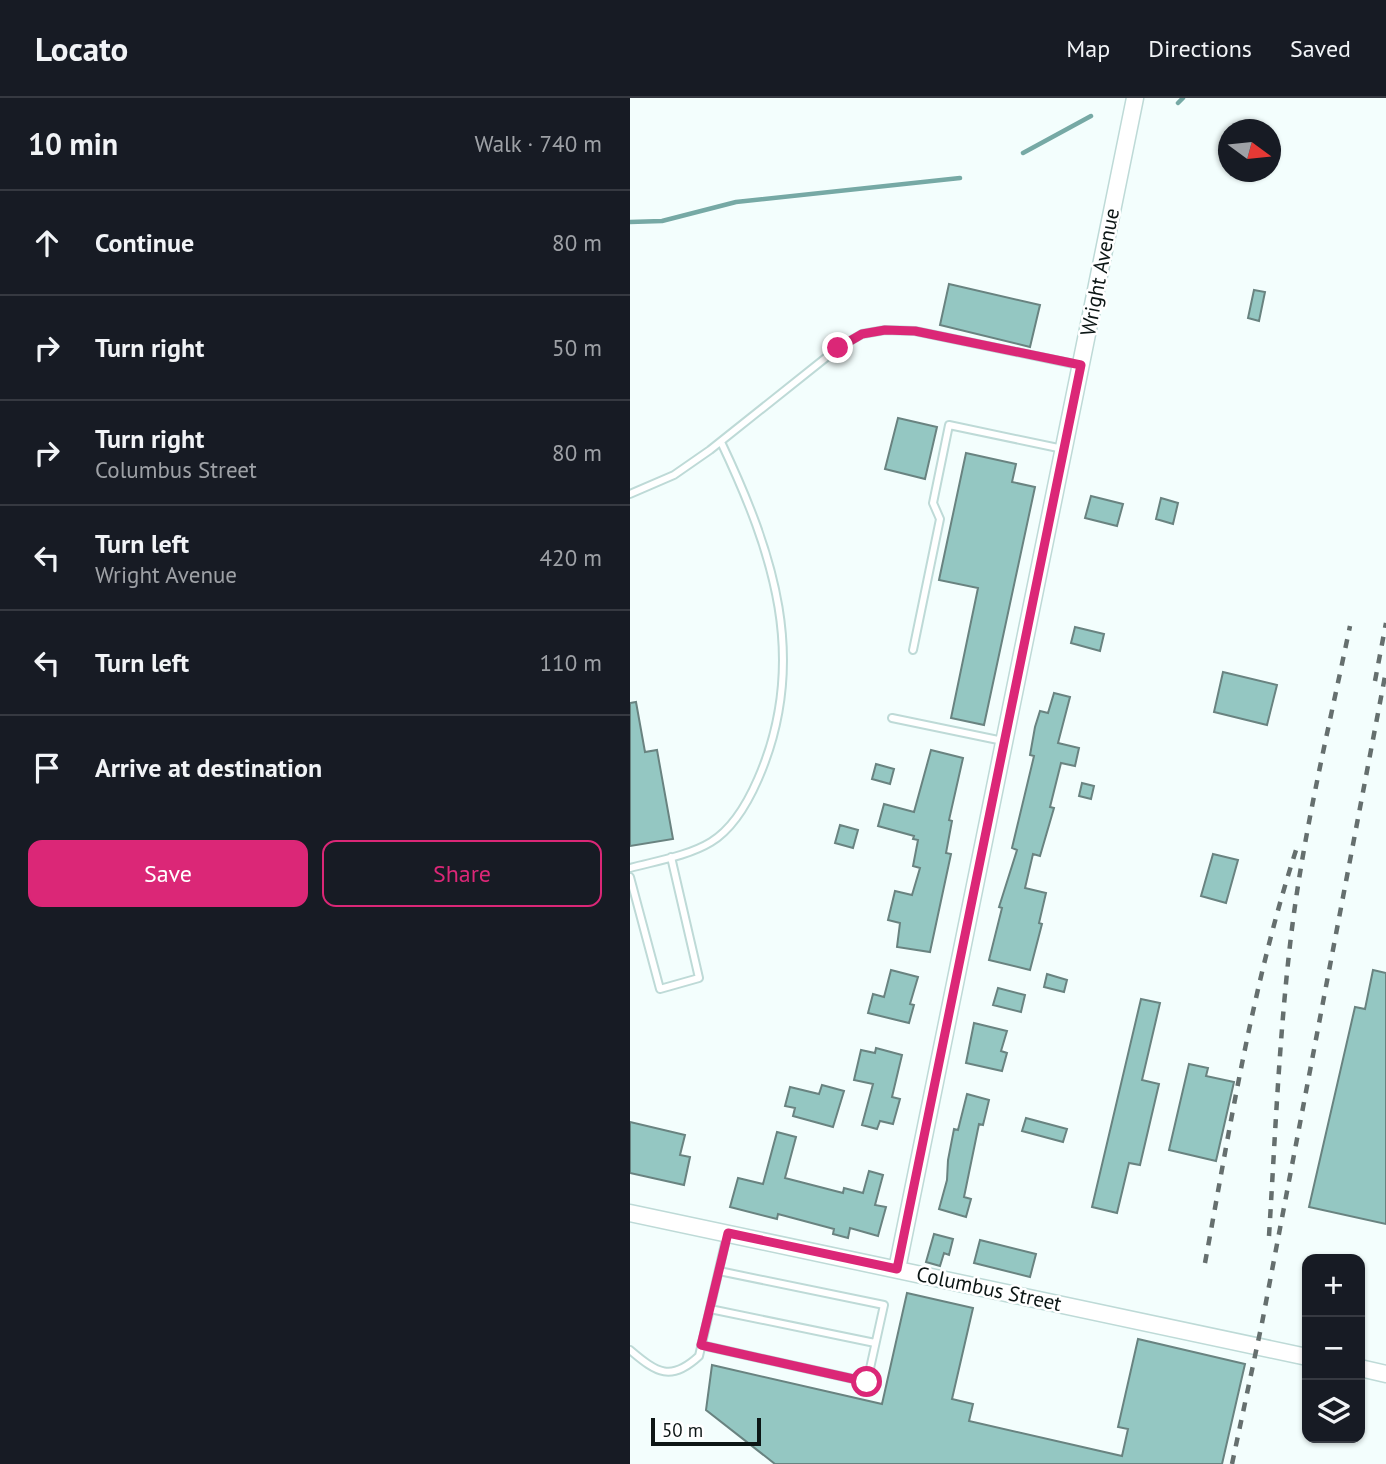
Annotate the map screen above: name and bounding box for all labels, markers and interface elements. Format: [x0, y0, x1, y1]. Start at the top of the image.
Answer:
text: Locato [35, 27, 128, 70]
text: Map [1066, 33, 1110, 64]
text: Directions [1148, 33, 1252, 64]
text: Saved [1290, 33, 1351, 64]
north arrow [1218, 119, 1281, 182]
text: 10 min [28, 124, 118, 163]
text: Walk · 740 m [475, 129, 602, 158]
street label: Wright Avenue [1074, 206, 1125, 338]
icon: ahead [28, 224, 66, 262]
text: Continue [95, 226, 194, 259]
text: 80 m [552, 228, 602, 257]
icon: right [28, 329, 66, 367]
text: Turn right [95, 331, 204, 364]
route end [822, 332, 853, 363]
text: 50 m [552, 333, 602, 362]
text: Turn right [95, 422, 204, 455]
icon: right [28, 434, 66, 472]
text: 80 m [552, 438, 602, 467]
text: Columbus Street [95, 455, 257, 484]
text: Turn left [95, 527, 189, 560]
icon: left [28, 539, 66, 577]
text: 420 m [540, 543, 602, 572]
text: Wright Avenue [95, 560, 237, 589]
icon: left [28, 644, 66, 682]
text: Turn left [95, 646, 189, 679]
text: 110 m [540, 648, 602, 677]
icon: arrive [28, 749, 66, 787]
text: Arrive at destination [95, 751, 322, 784]
button: Save [28, 840, 308, 907]
button: Share [322, 840, 602, 907]
map controls [1302, 1254, 1365, 1443]
button: + [1302, 1254, 1365, 1317]
street label: Columbus Street [914, 1260, 1064, 1317]
button: − [1302, 1317, 1365, 1380]
route start [851, 1366, 882, 1397]
button: layers [1302, 1380, 1365, 1443]
scale bar [651, 1415, 761, 1447]
text: 50 m [662, 1418, 703, 1442]

